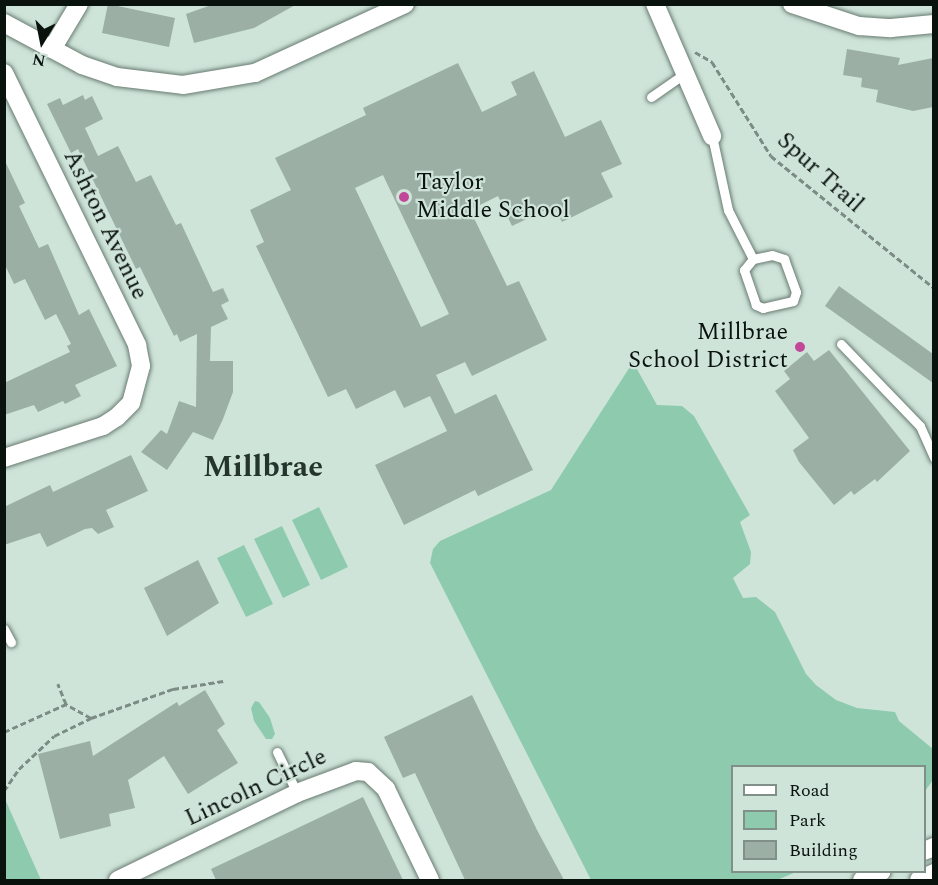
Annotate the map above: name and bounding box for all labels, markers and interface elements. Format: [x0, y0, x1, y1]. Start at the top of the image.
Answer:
north arrow [12, 12, 72, 72]
text: N [30, 47, 47, 73]
street label: Spur Trail [771, 127, 869, 219]
street label: Ashton Avenue [56, 146, 154, 304]
place label: Taylor Middle School [416, 169, 570, 225]
marker: Taylor Middle School [397, 190, 411, 204]
place label: Millbrae School District [628, 319, 788, 375]
marker: Millbrae School District [793, 340, 807, 354]
district label: Millbrae [203, 449, 323, 485]
street label: Lincoln Circle [181, 743, 331, 833]
legend [731, 765, 926, 873]
text: Road [789, 777, 830, 804]
text: Park [789, 807, 826, 834]
text: Building [789, 837, 858, 864]

